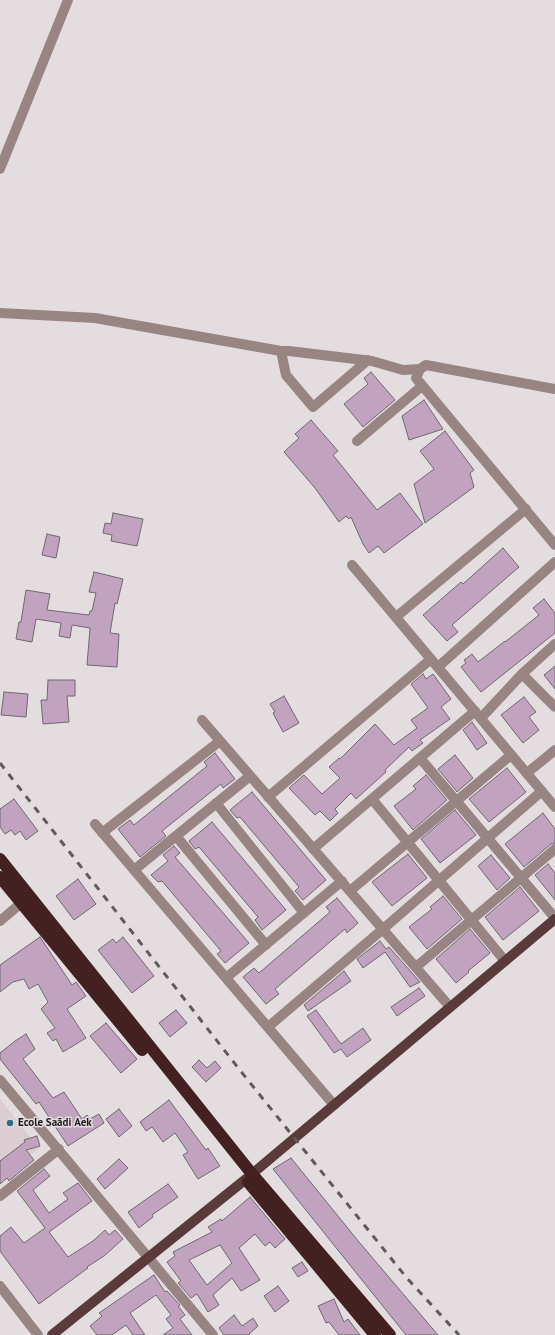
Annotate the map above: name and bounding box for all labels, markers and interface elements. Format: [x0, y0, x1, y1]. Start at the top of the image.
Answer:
place label: Ecole Saãdi Aek [18, 1116, 92, 1130]
marker: Ecole Saãdi Aek [5, 1118, 15, 1128]

